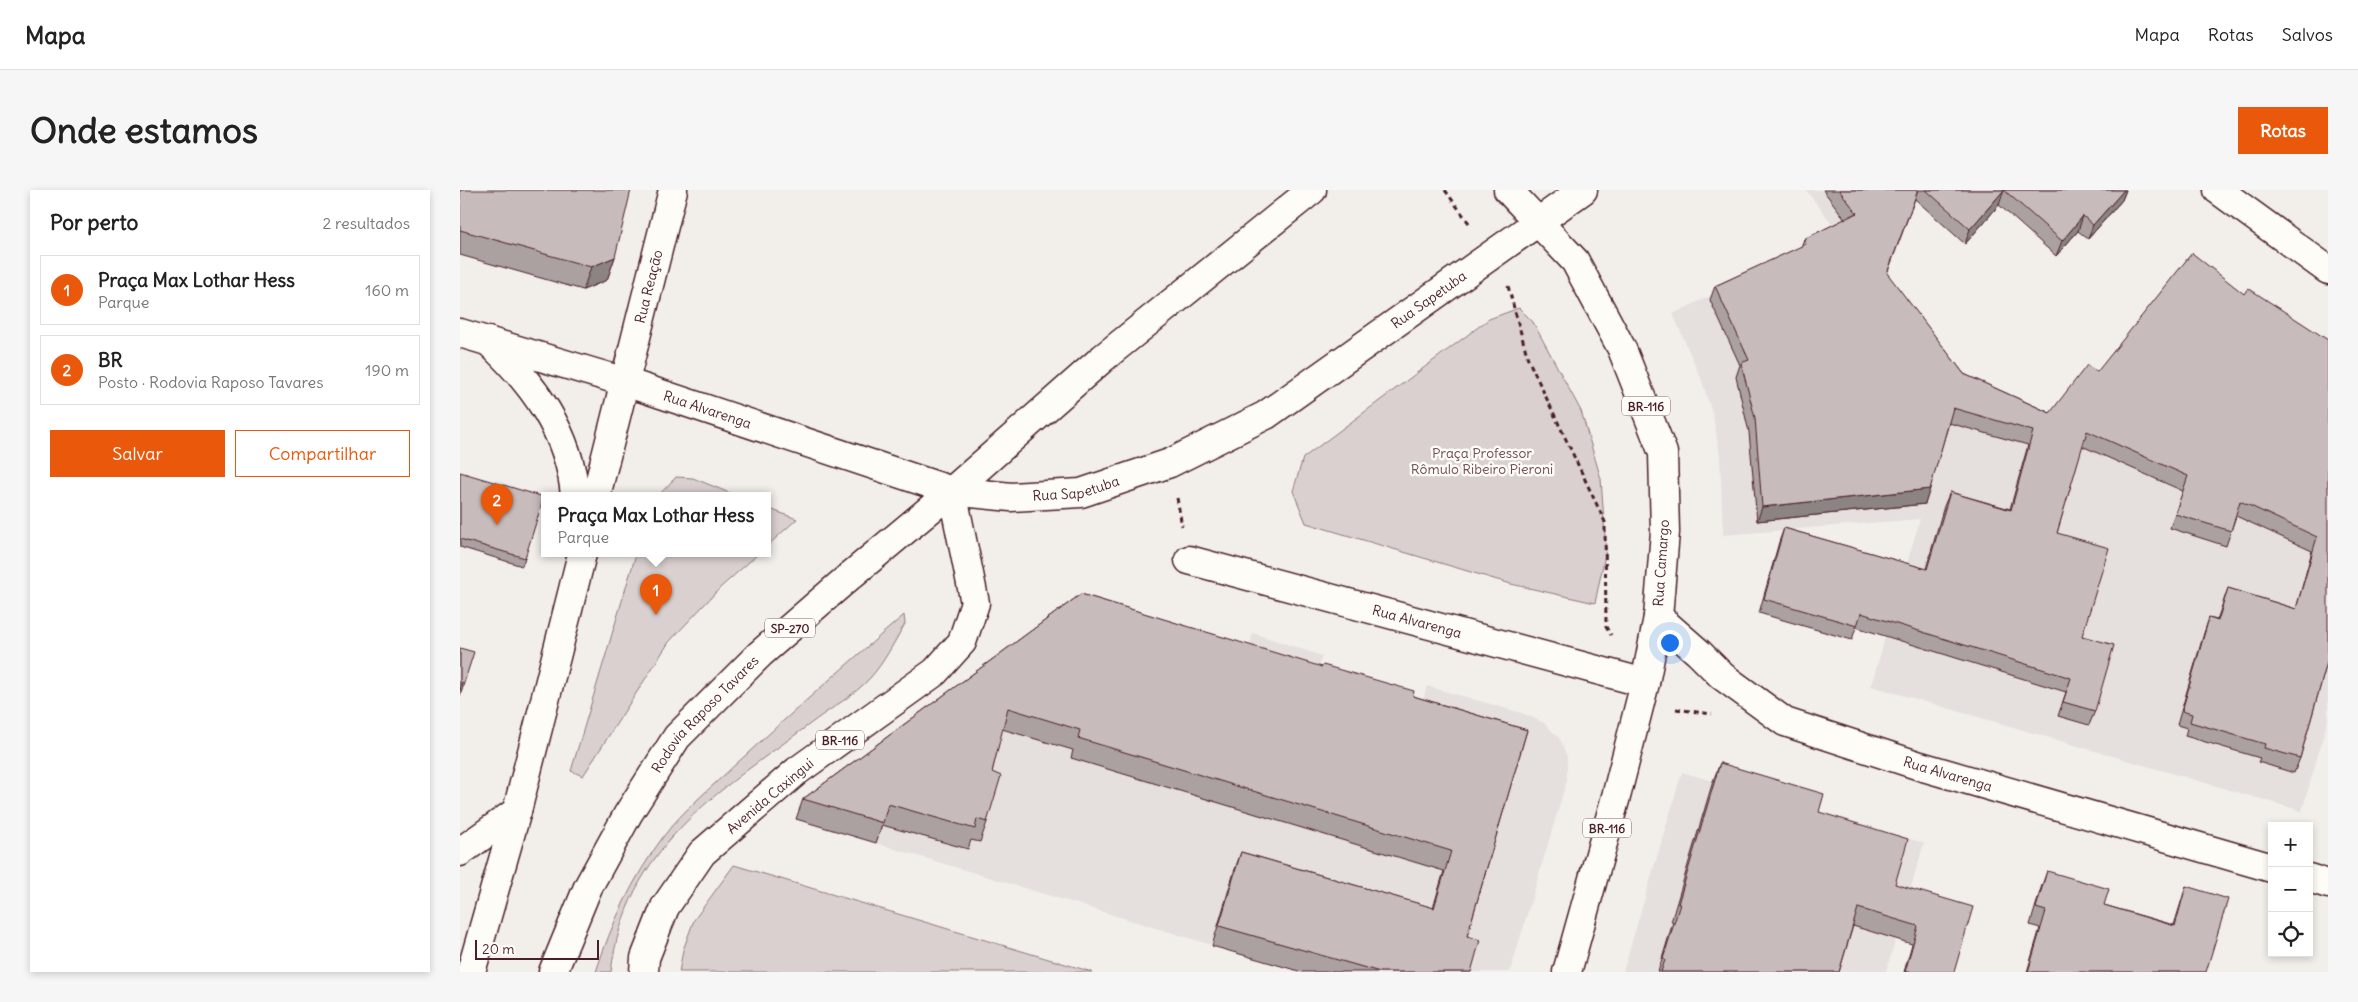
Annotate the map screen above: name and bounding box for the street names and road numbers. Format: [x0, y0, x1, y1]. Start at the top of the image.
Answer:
street label: Rua Reação [631, 248, 667, 325]
street label: Rua Sapetuba [1387, 267, 1470, 333]
street label: Rua Alvarenga [661, 386, 754, 433]
road number: BR-116 [1622, 397, 1670, 416]
street label: Rua Sapetuba [1032, 472, 1122, 505]
street label: Rua Camargo [1649, 519, 1673, 607]
street label: Rua Alvarenga [1370, 601, 1464, 642]
road number: SP-270 [765, 618, 815, 638]
street label: Rodovia Raposo Tavares [648, 651, 763, 776]
road number: BR-116 [816, 730, 864, 750]
street label: Rua Alvarenga [1901, 752, 1994, 795]
street label: Avenida Caxingui [723, 754, 817, 838]
road number: BR-116 [1583, 818, 1631, 838]

